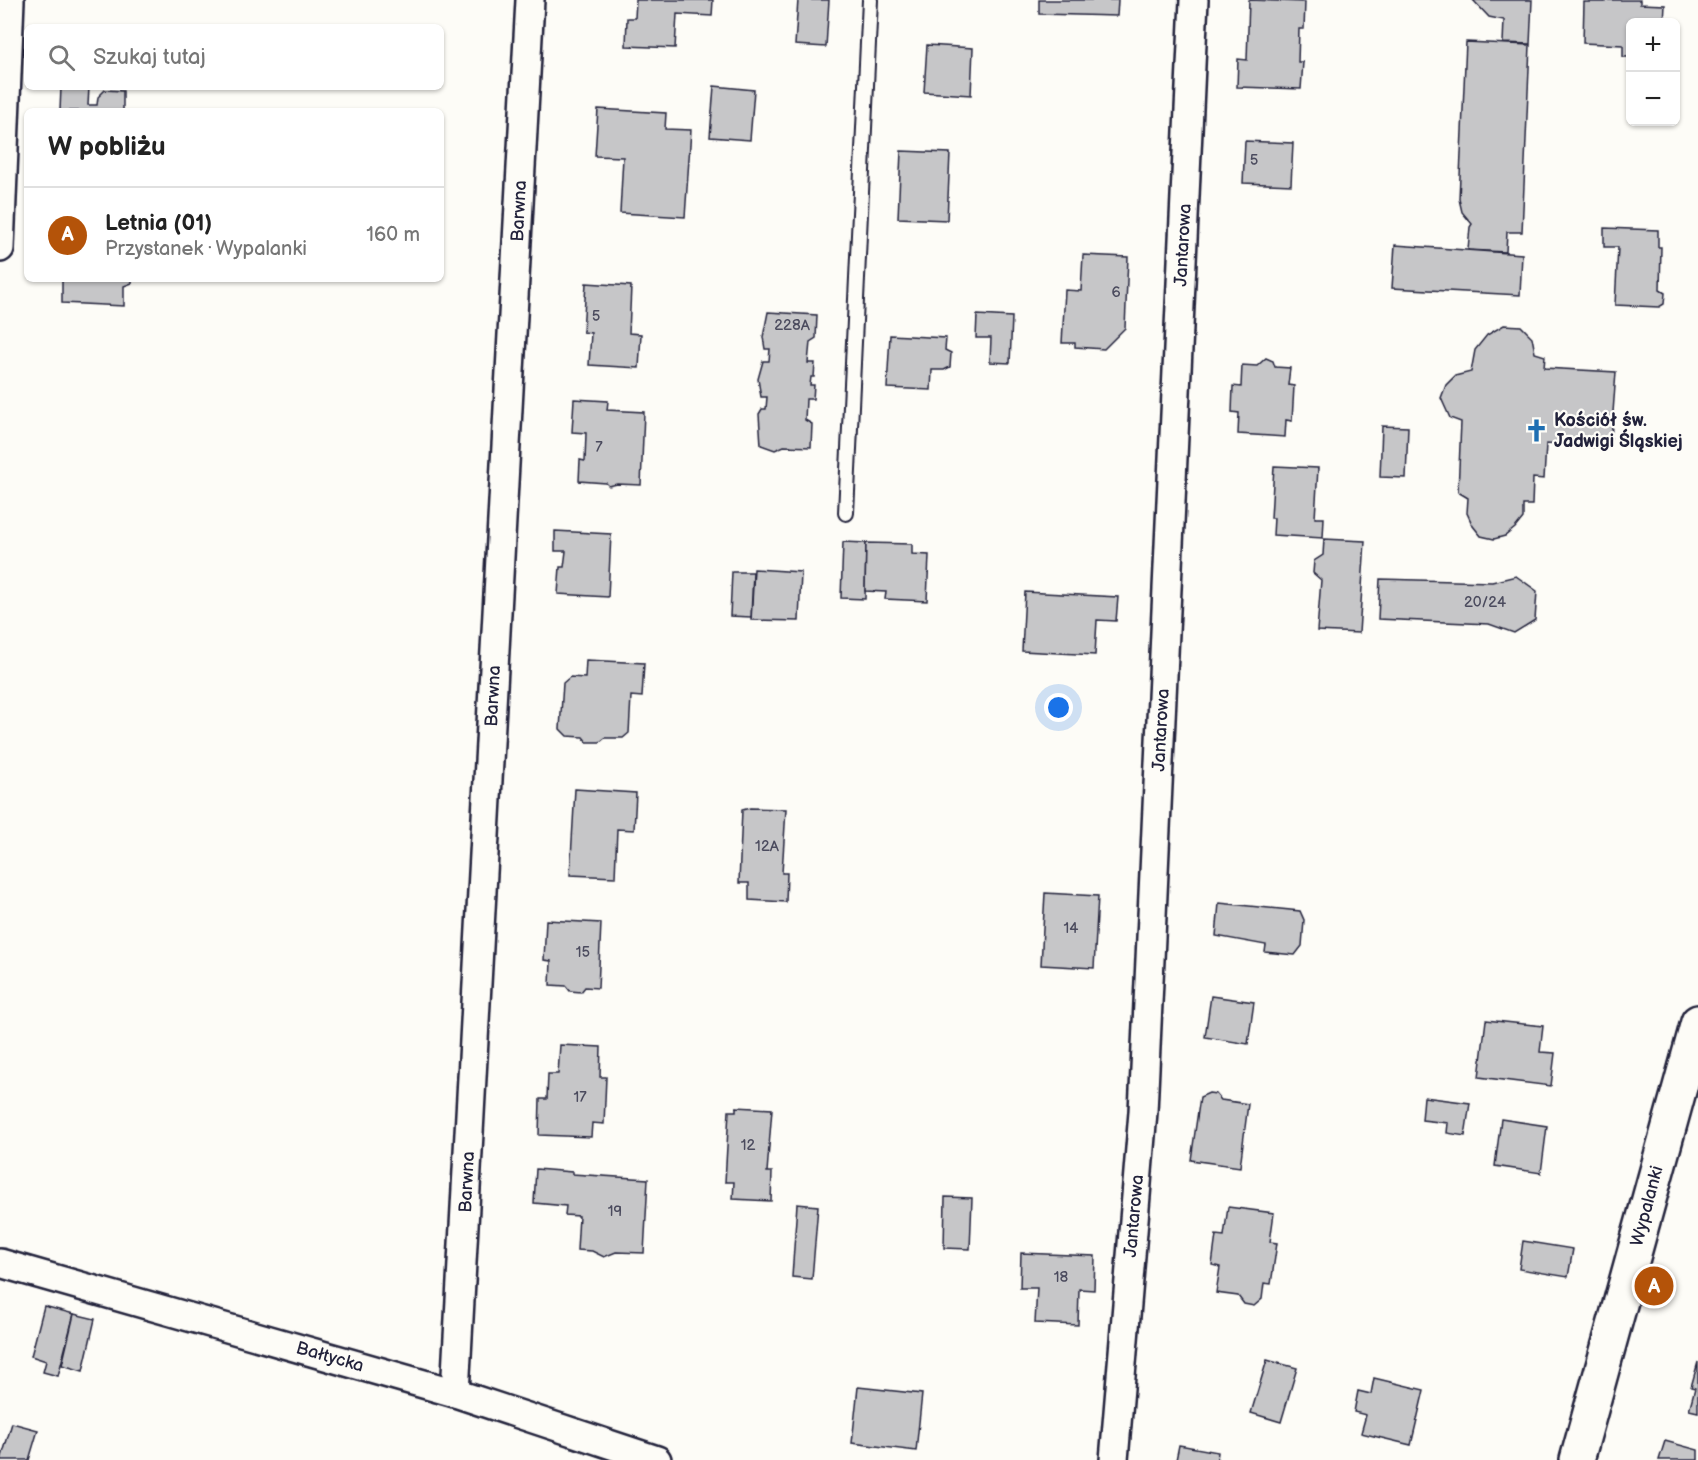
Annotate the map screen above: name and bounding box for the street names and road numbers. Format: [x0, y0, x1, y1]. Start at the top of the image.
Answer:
street label: Barwna [507, 180, 531, 242]
street label: Jantarowa [1170, 203, 1196, 287]
street label: Barwna [481, 665, 505, 727]
street label: Jantarowa [1148, 688, 1174, 772]
street label: Barwna [455, 1151, 479, 1213]
street label: Wypalanki [1626, 1164, 1668, 1248]
street label: Jantarowa [1120, 1174, 1148, 1258]
street label: Bałtycka [294, 1337, 366, 1377]

